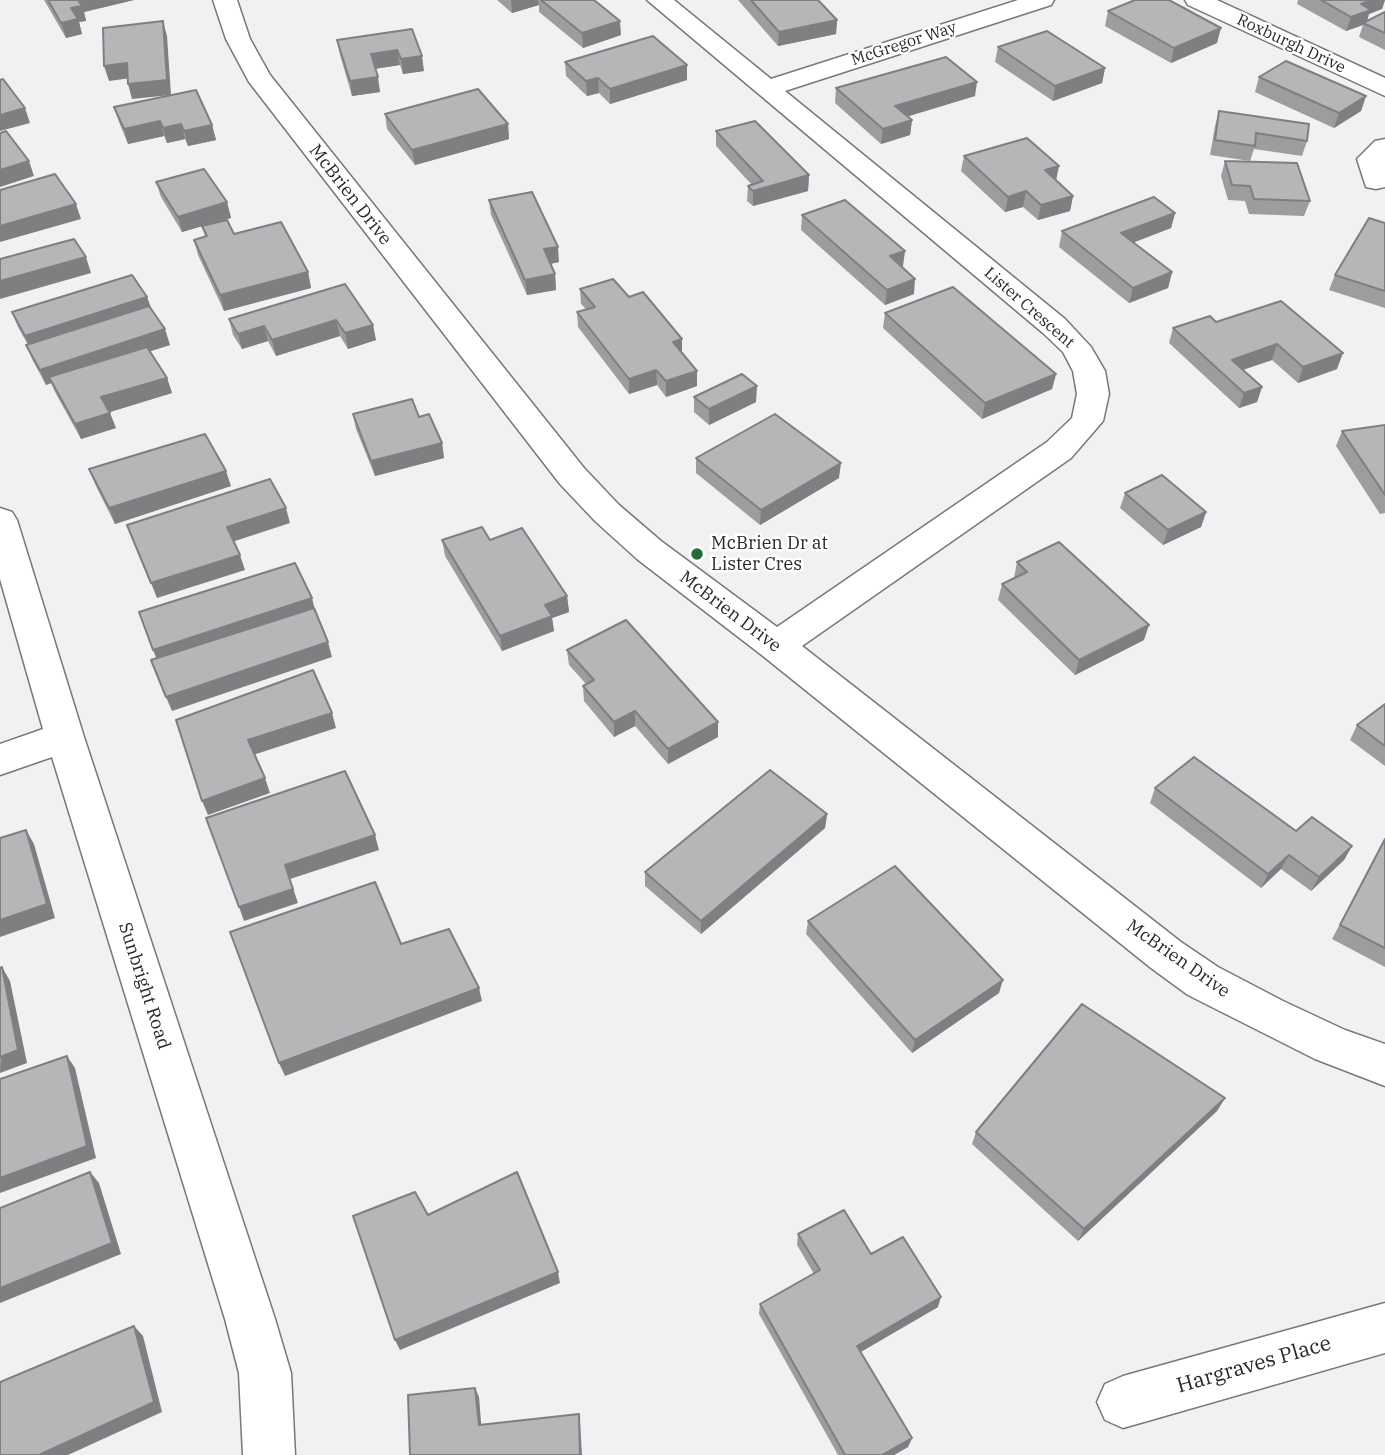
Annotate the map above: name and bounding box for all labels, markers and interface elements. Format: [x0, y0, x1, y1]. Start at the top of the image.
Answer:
street label: Roxburgh Drive [1234, 10, 1348, 78]
street label: McGregor Way [849, 18, 959, 70]
street label: McBrien Drive [304, 141, 396, 249]
street label: Lister Crescent [980, 264, 1078, 352]
place label: McBrien Dr at Lister Cres [711, 533, 828, 576]
marker: McBrien Dr at Lister Cres [689, 546, 705, 562]
street label: McBrien Drive [675, 567, 785, 657]
street label: McBrien Drive [1122, 915, 1234, 1003]
street label: Sunbright Road [113, 920, 175, 1052]
street label: Hargraves Place [1174, 1331, 1334, 1399]

